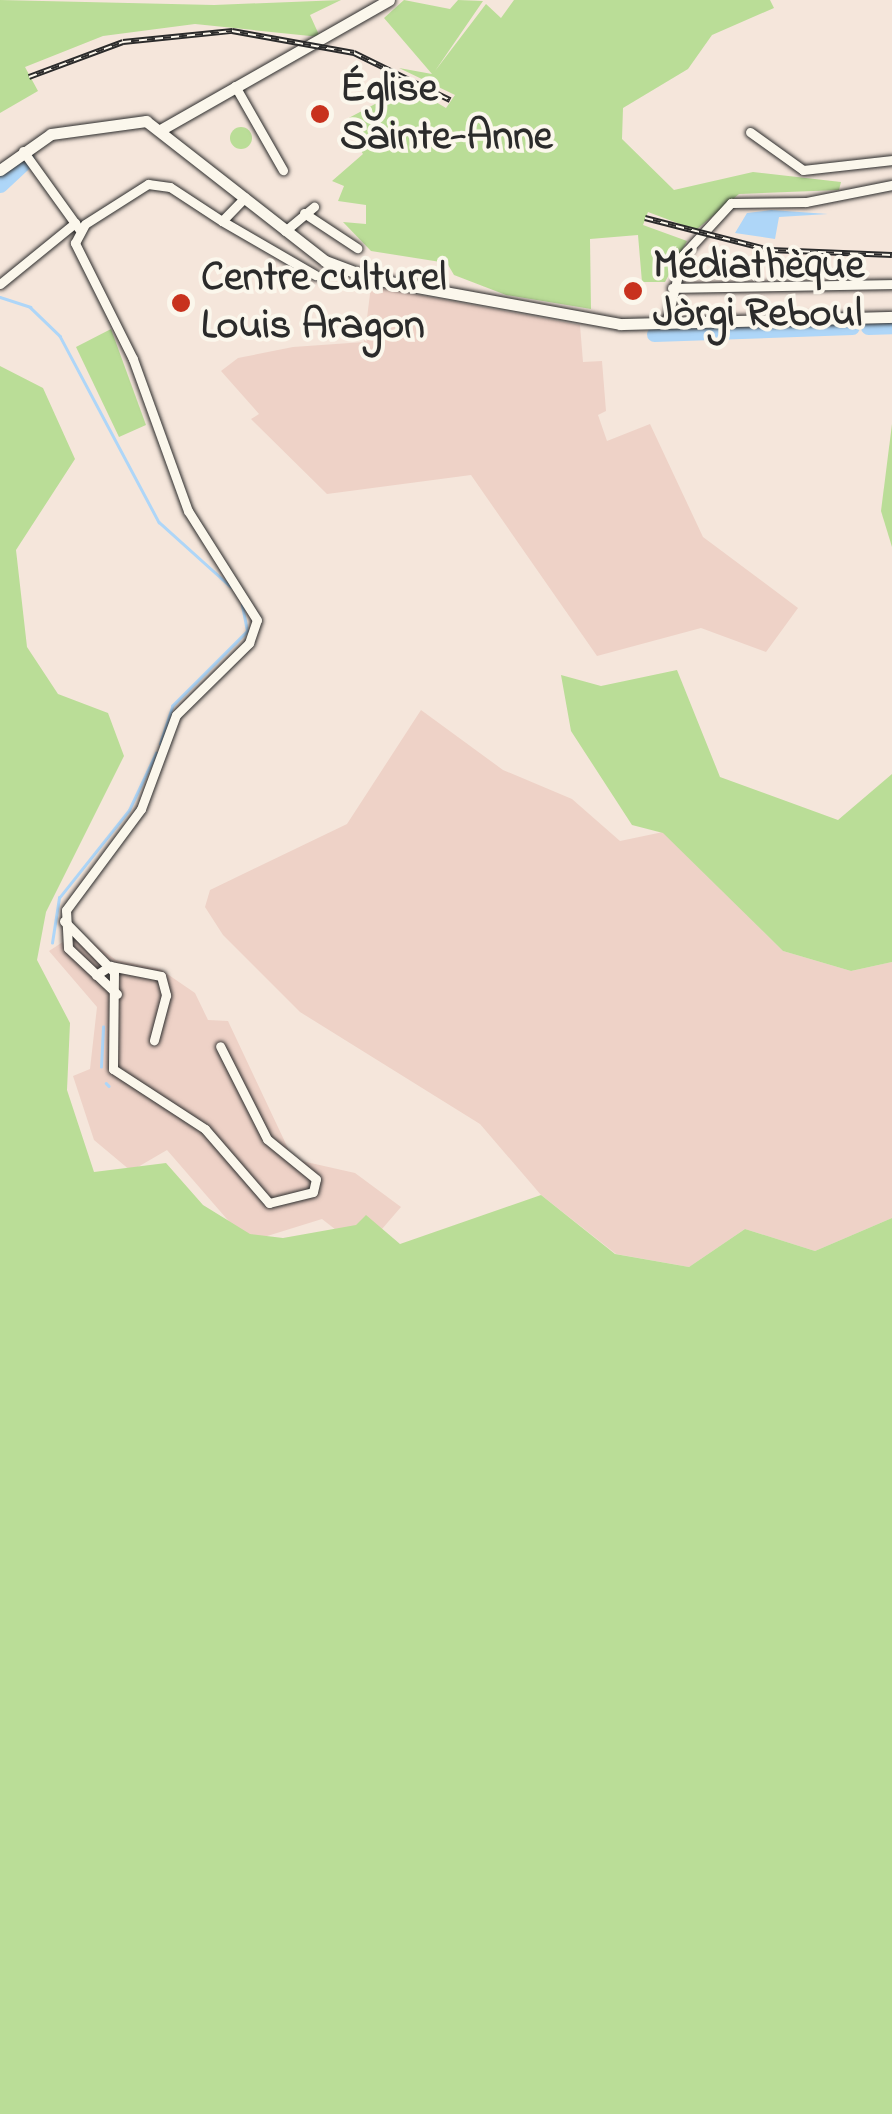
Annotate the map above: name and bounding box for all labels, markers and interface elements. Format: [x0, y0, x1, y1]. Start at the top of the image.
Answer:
place label: Église Sainte-Anne [340, 65, 553, 164]
marker: Église Sainte-Anne [309, 103, 331, 125]
place label: Médiathèque Jòrgi Reboul [653, 242, 864, 340]
place label: Centre culturel Louis Aragon [201, 254, 447, 352]
marker: Médiathèque Jòrgi Reboul [622, 280, 644, 302]
marker: Centre culturel Louis Aragon [170, 292, 192, 314]

